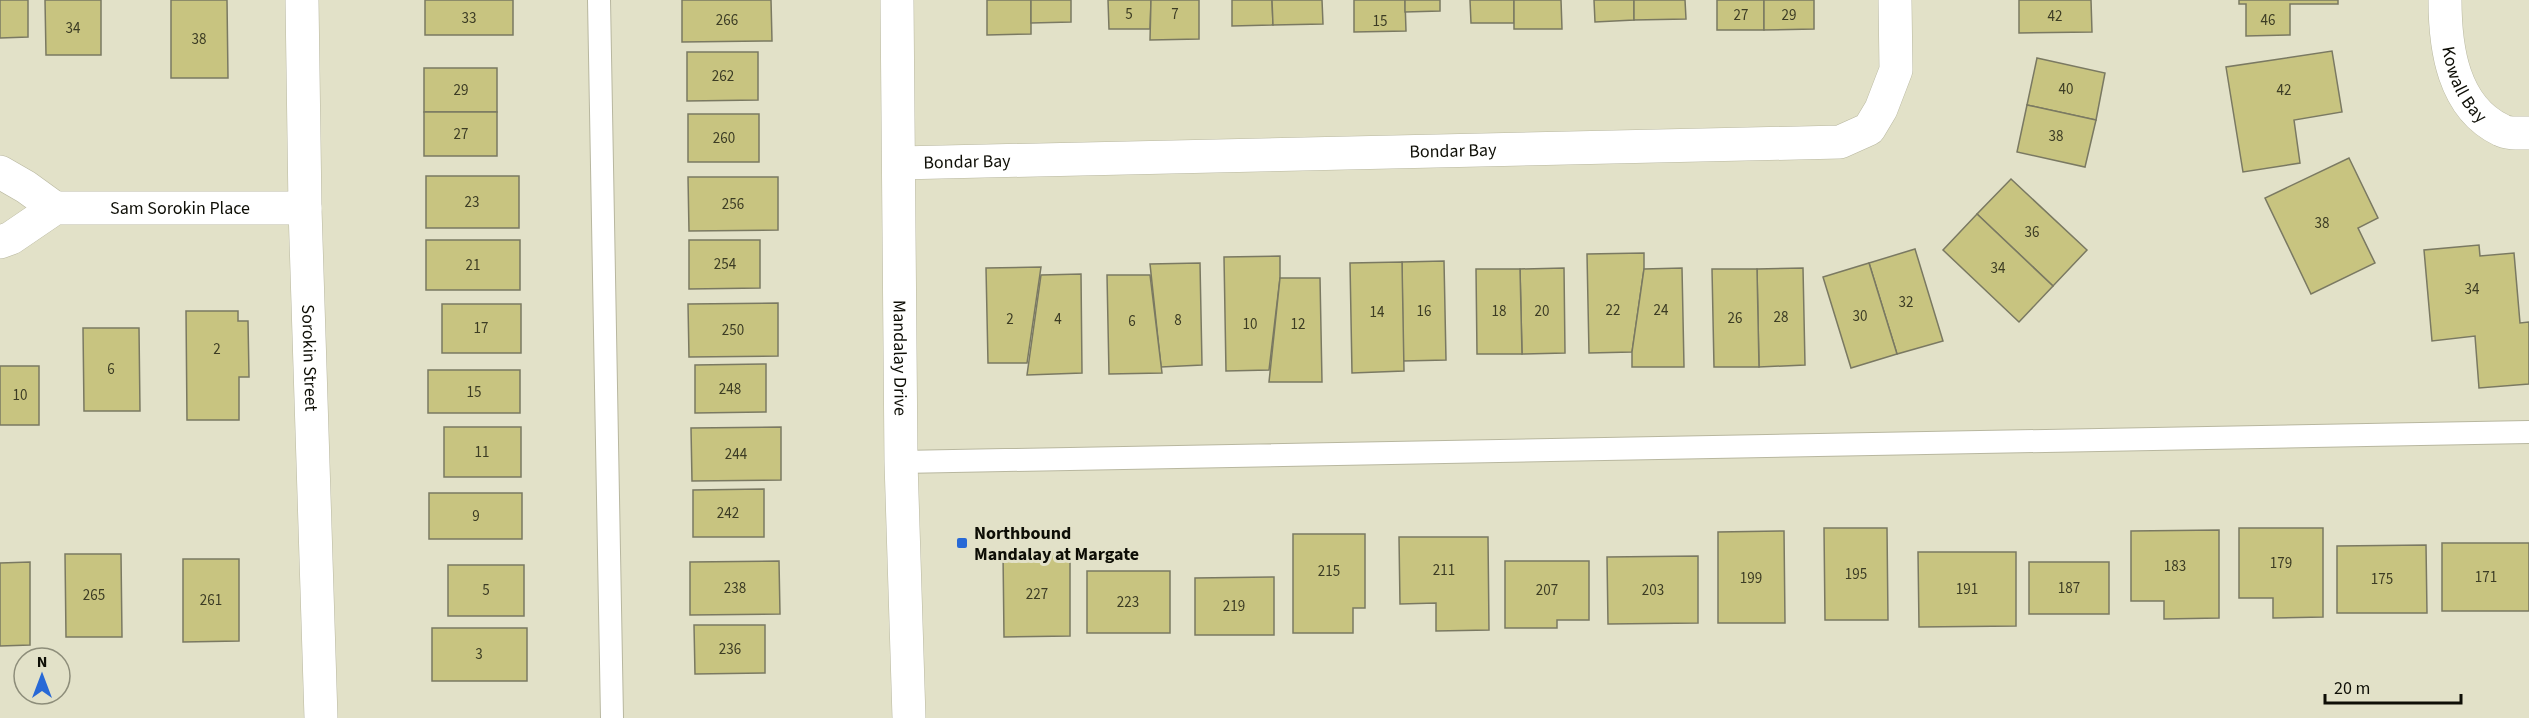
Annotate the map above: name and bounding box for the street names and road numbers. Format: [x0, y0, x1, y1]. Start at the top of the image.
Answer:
street label: Kowall Bay [2435, 44, 2493, 129]
street label: Bondar Bay [1409, 138, 1497, 165]
street label: Bondar Bay [923, 148, 1011, 175]
street label: Sam Sorokin Place [110, 196, 250, 221]
street label: Mandalay Drive [887, 300, 913, 416]
street label: Sorokin Street [295, 304, 323, 412]

